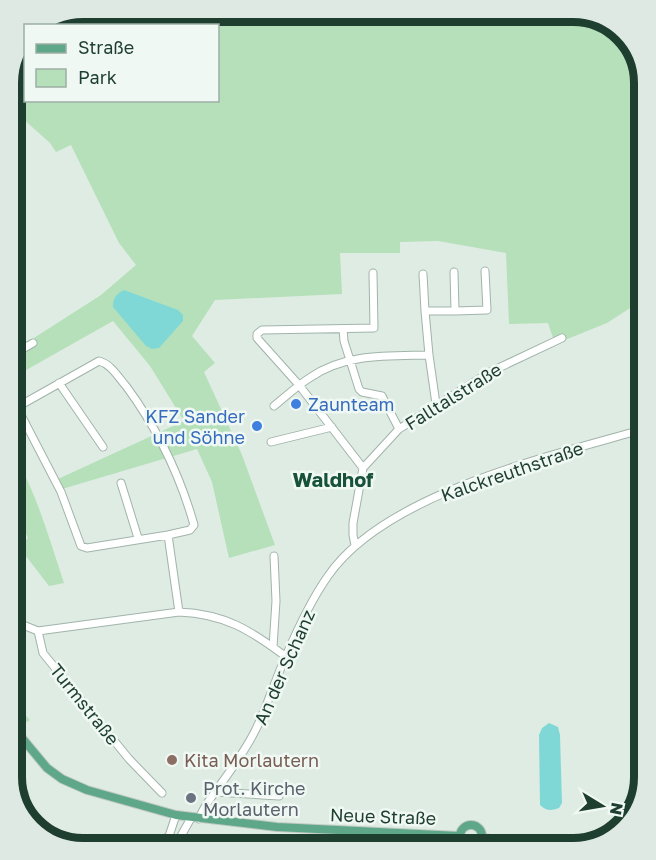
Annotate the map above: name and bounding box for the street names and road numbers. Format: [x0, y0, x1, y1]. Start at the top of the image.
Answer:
street label: Falltalstraße [401, 358, 505, 434]
street label: Kalckreuthstraße [438, 436, 586, 506]
street label: An der Schanz [249, 606, 319, 728]
street label: Turmstraße [46, 659, 124, 749]
street label: Neue Straße [330, 803, 436, 829]

